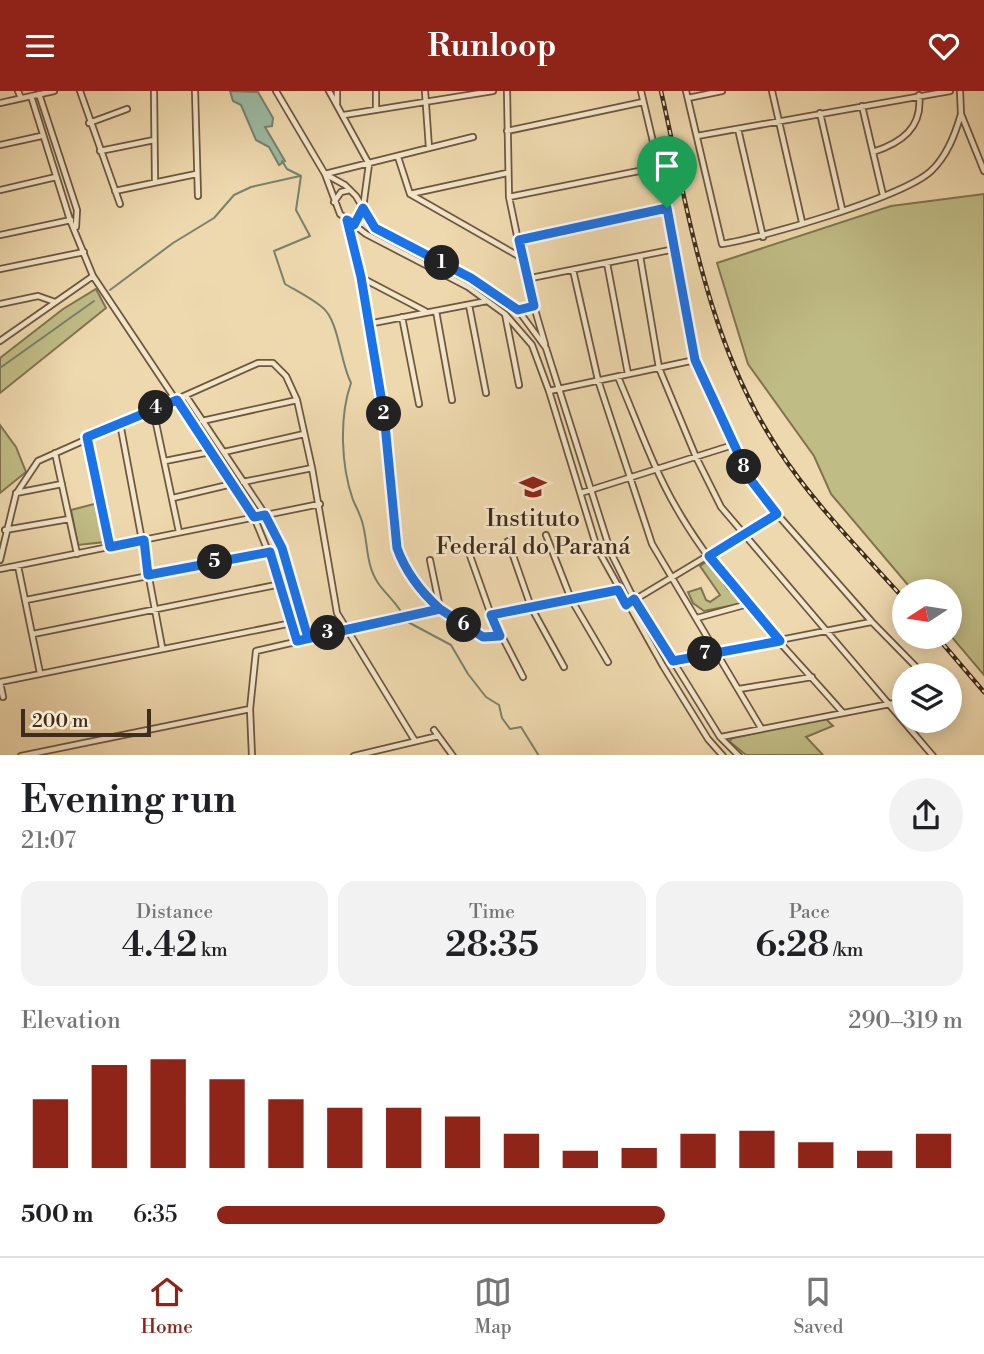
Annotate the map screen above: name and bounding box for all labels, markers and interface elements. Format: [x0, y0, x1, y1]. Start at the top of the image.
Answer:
text: Runloop [428, 26, 556, 66]
icon: menu [21, 27, 59, 65]
icon: heart [925, 27, 963, 65]
pin [637, 136, 697, 208]
icon: arrive [648, 147, 686, 185]
pin: 1 [424, 245, 460, 281]
text: 1 [437, 250, 446, 274]
pin: 4 [138, 391, 174, 425]
text: 4 [149, 395, 162, 419]
pin: 2 [366, 397, 402, 431]
text: 2 [378, 401, 389, 425]
pin: 8 [726, 449, 762, 485]
text: 8 [737, 454, 750, 478]
school or university icon: Instituto Federal do Paraná [518, 472, 548, 502]
place label: Instituto Federal do Paraná [436, 504, 631, 562]
pin: 5 [198, 545, 232, 580]
text: 5 [209, 549, 220, 573]
north arrow [892, 579, 962, 649]
map controls [892, 579, 962, 733]
pin: 6 [447, 607, 482, 643]
text: 6 [458, 612, 469, 636]
pin: 3 [310, 615, 346, 651]
text: 3 [322, 620, 333, 644]
pin: 7 [688, 637, 722, 671]
text: 7 [699, 641, 710, 665]
button: layers [892, 663, 962, 733]
scale bar [21, 706, 150, 738]
text: 200 m [32, 709, 89, 733]
text: Evening run [21, 777, 236, 824]
button: share [889, 778, 963, 852]
text: 21:07 [21, 827, 76, 855]
text: Distance [136, 900, 213, 924]
text: Time [469, 900, 515, 924]
text: Pace [789, 900, 830, 924]
text: 4.42 [122, 924, 197, 967]
text: 28:35 [445, 924, 539, 967]
text: 6:28 [755, 924, 829, 967]
text: km [197, 938, 228, 962]
text: /km [829, 938, 863, 962]
text: Elevation [21, 1007, 121, 1035]
text: 290–319 m [848, 1007, 963, 1035]
text: 500 m [21, 1201, 93, 1229]
text: 6:35 [133, 1201, 178, 1229]
tab: Home [141, 1273, 193, 1339]
tab: Map [474, 1273, 512, 1339]
tab: Saved [793, 1273, 843, 1339]

